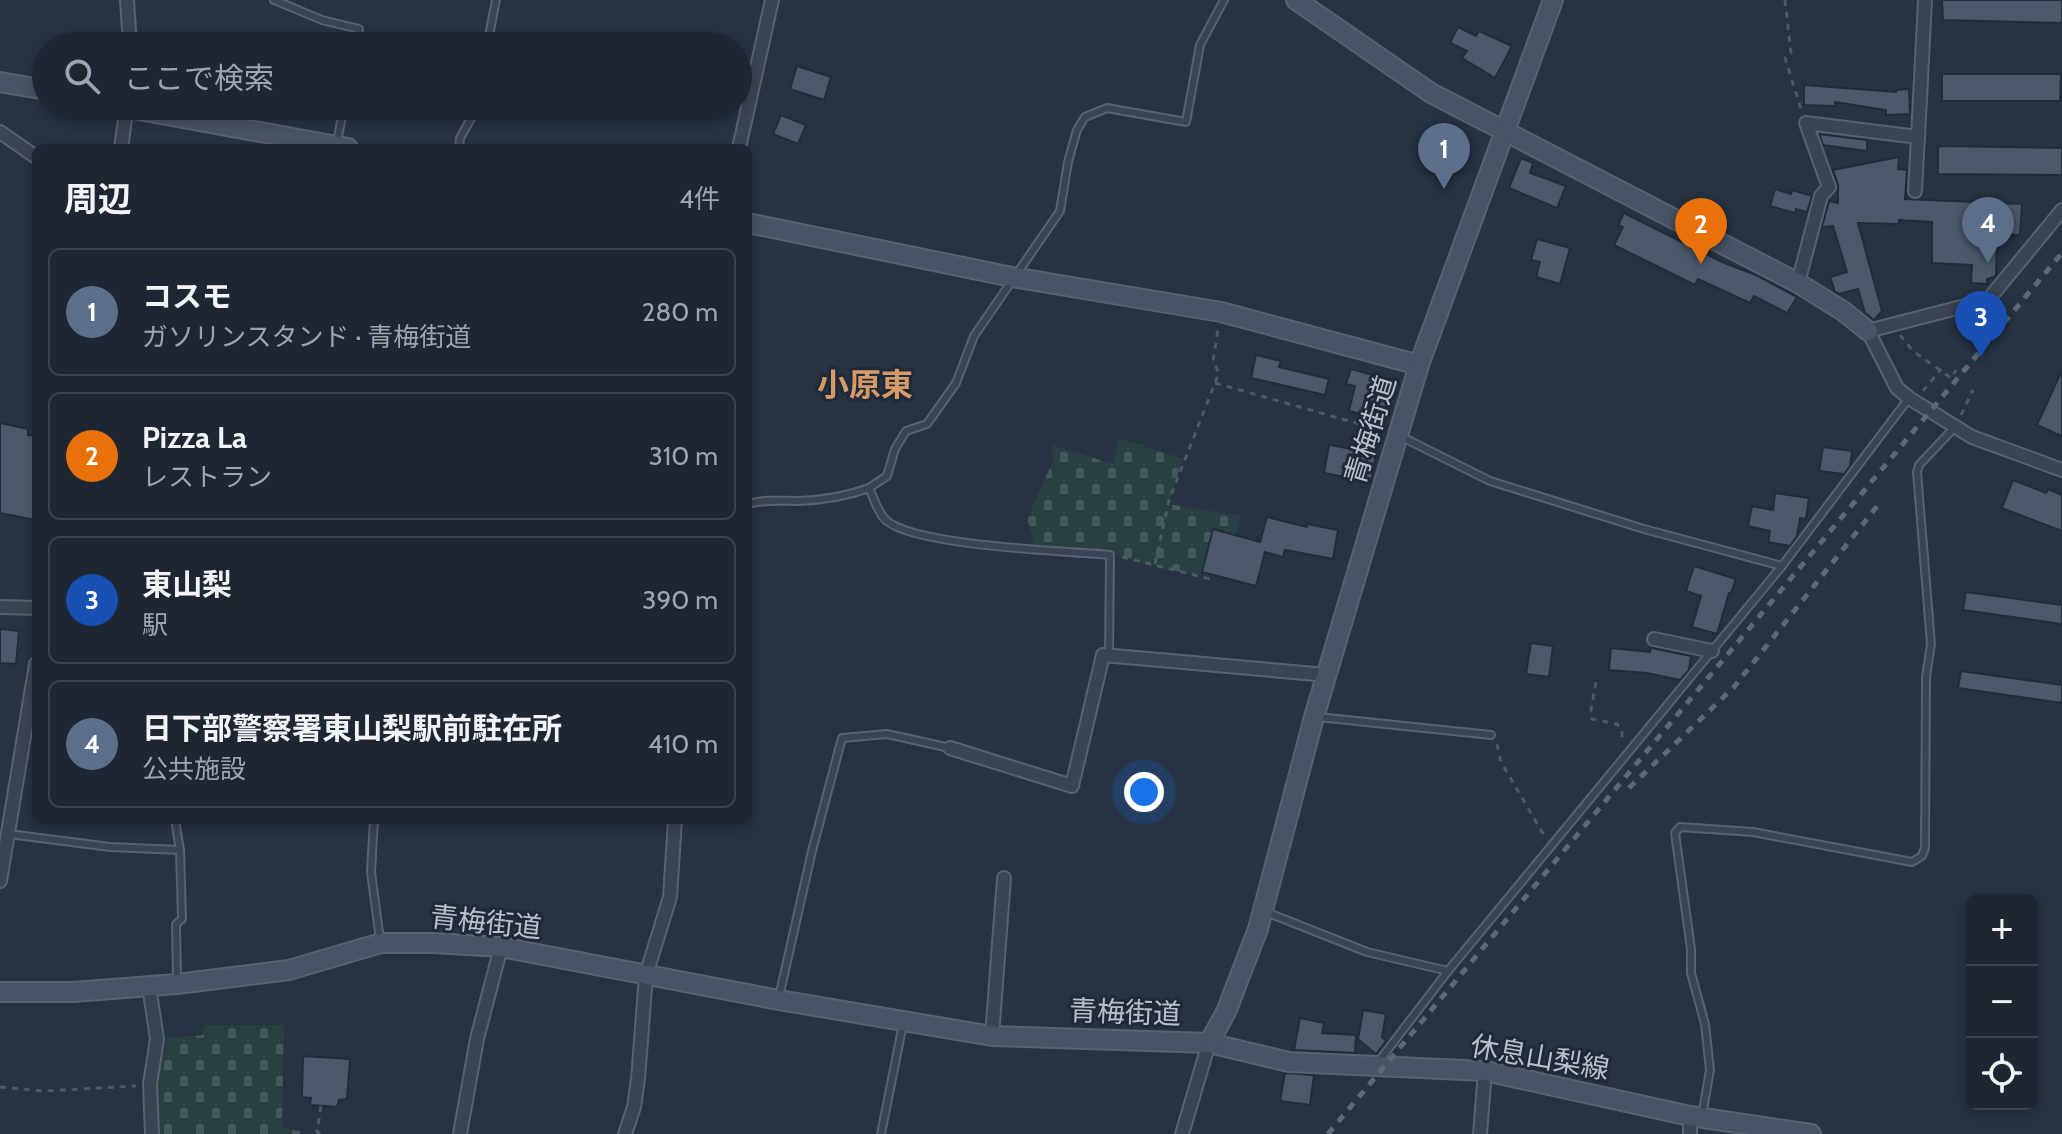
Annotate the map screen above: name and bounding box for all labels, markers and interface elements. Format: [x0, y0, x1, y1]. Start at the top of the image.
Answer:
search box [32, 32, 752, 120]
icon: search [60, 54, 104, 98]
text: ここで検索 [124, 60, 274, 97]
pin: 1 [1418, 123, 1470, 189]
text: 周辺 [64, 178, 132, 220]
text: 4件 [679, 183, 720, 215]
pin: 4 [1962, 197, 2014, 263]
pin: 2 [1675, 198, 1727, 264]
text: コスモ [142, 278, 232, 315]
pin: 3 [1955, 291, 2007, 357]
text: 1 [87, 296, 97, 328]
text: 280 m [642, 296, 718, 328]
text: ガソリンスタンド · 青梅街道 [142, 321, 471, 353]
district label: 小原東 [817, 365, 913, 404]
street label: 青梅街道 [1337, 371, 1403, 489]
text: Pizza La [142, 419, 247, 456]
text: 2 [85, 440, 99, 472]
text: 310 m [649, 440, 718, 472]
text: レストラン [142, 461, 272, 493]
text: 東山梨 [142, 566, 232, 603]
text: 3 [85, 584, 99, 616]
text: 390 m [642, 584, 718, 616]
text: 駅 [142, 609, 168, 641]
text: 日下部警察署東山梨駅前駐在所 [142, 710, 562, 747]
text: 4 [84, 728, 100, 760]
text: 410 m [648, 728, 718, 760]
text: 公共施設 [142, 753, 246, 785]
your location [1124, 772, 1164, 812]
map controls [1966, 894, 2038, 1110]
button: + [1966, 894, 2038, 966]
street label: 青梅街道 [429, 899, 543, 945]
button: − [1966, 966, 2038, 1038]
street label: 青梅街道 [1068, 993, 1182, 1031]
street label: 休息山梨線 [1468, 1028, 1612, 1086]
button: locate [1966, 1038, 2038, 1110]

